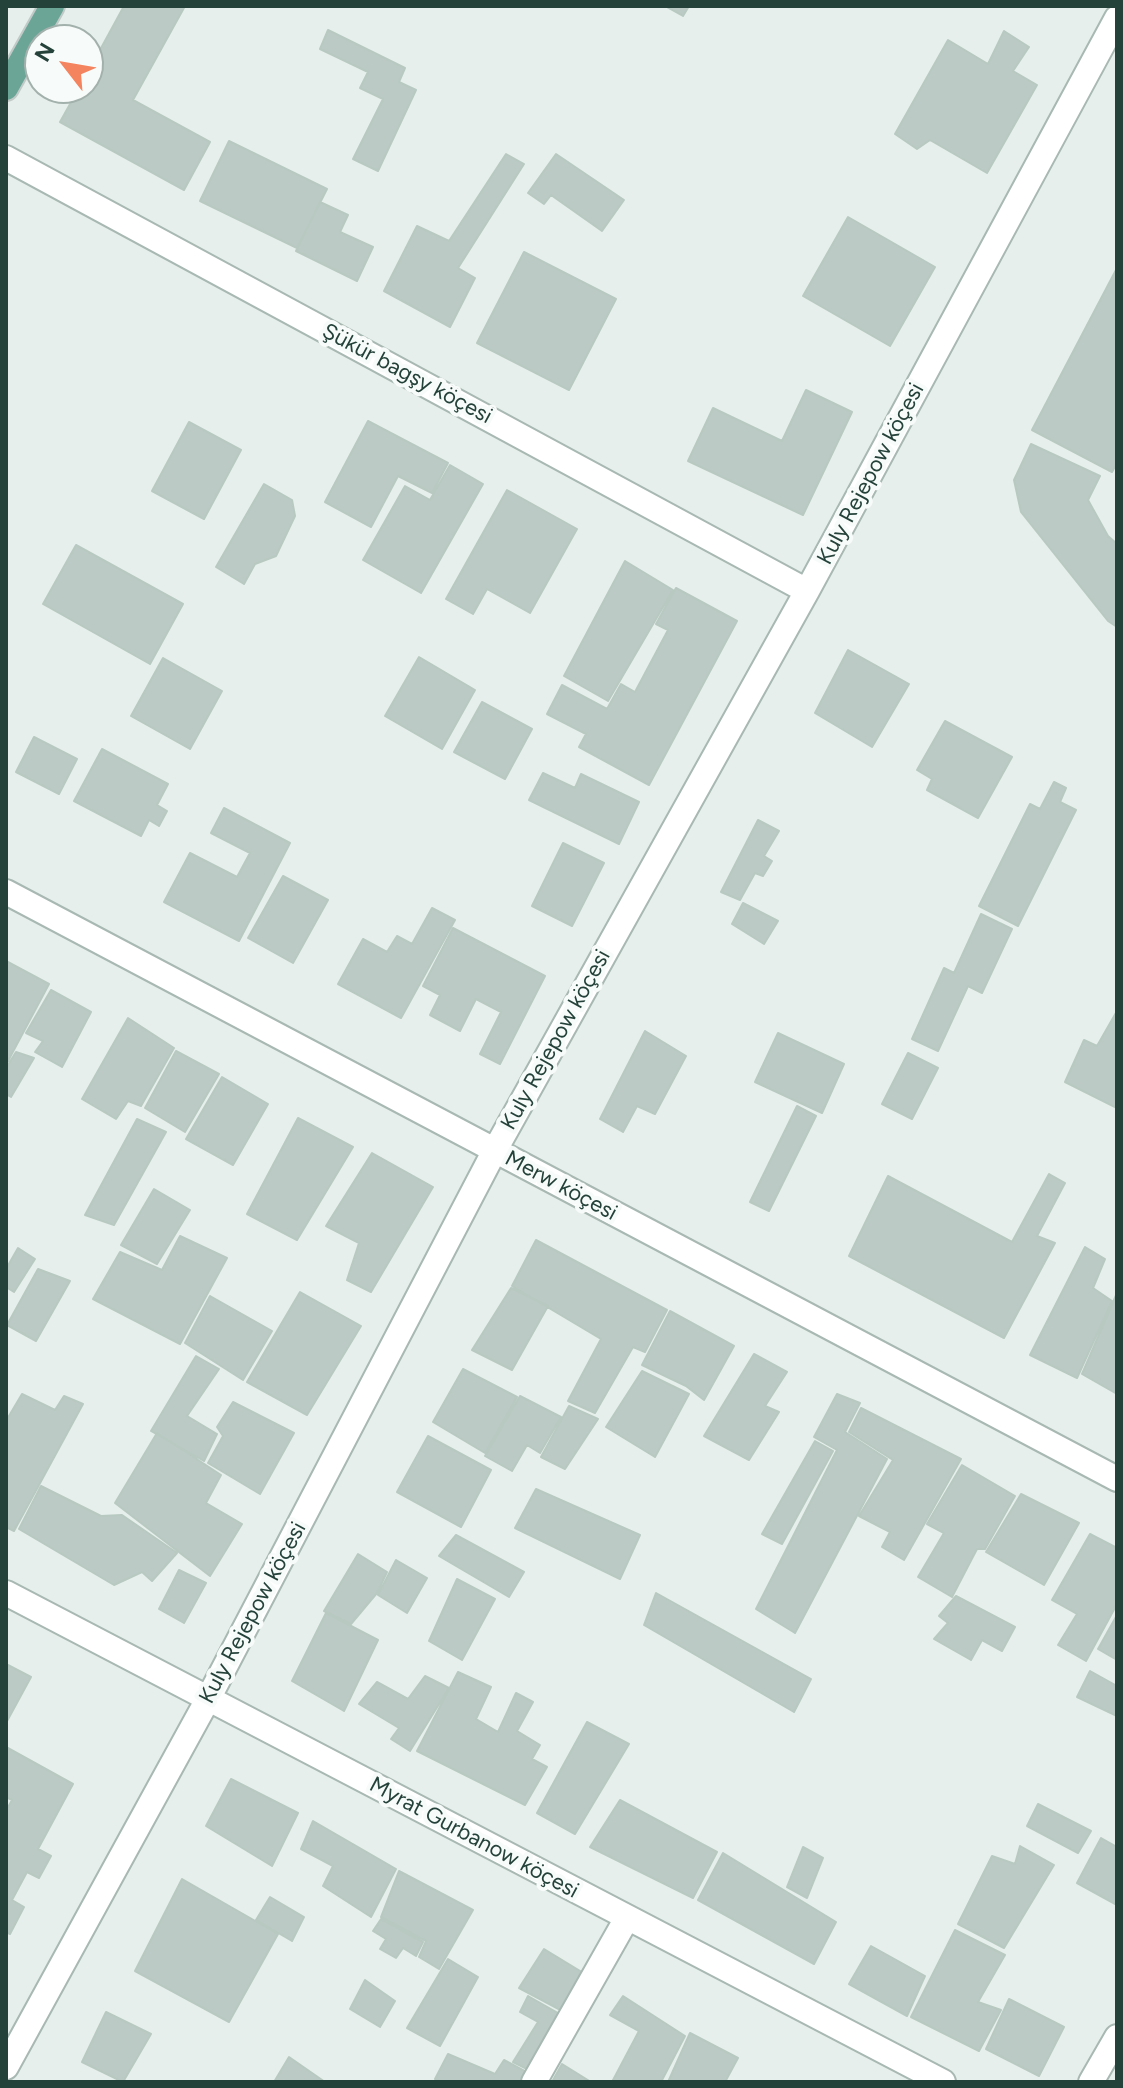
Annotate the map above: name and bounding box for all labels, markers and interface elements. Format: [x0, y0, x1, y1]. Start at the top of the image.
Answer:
north arrow [24, 24, 104, 104]
text: N [29, 38, 61, 67]
street label: Şükür bagşy köçesi [318, 318, 496, 430]
street label: Kuly Rejepow köçesi [812, 379, 930, 569]
street label: Kuly Rejepow köçesi [496, 945, 616, 1135]
street label: Merw köçesi [500, 1145, 622, 1227]
street label: Kuly Rejepow köçesi [194, 1518, 312, 1708]
street label: Myrat Gurbanow köçesi [365, 1772, 583, 1904]

